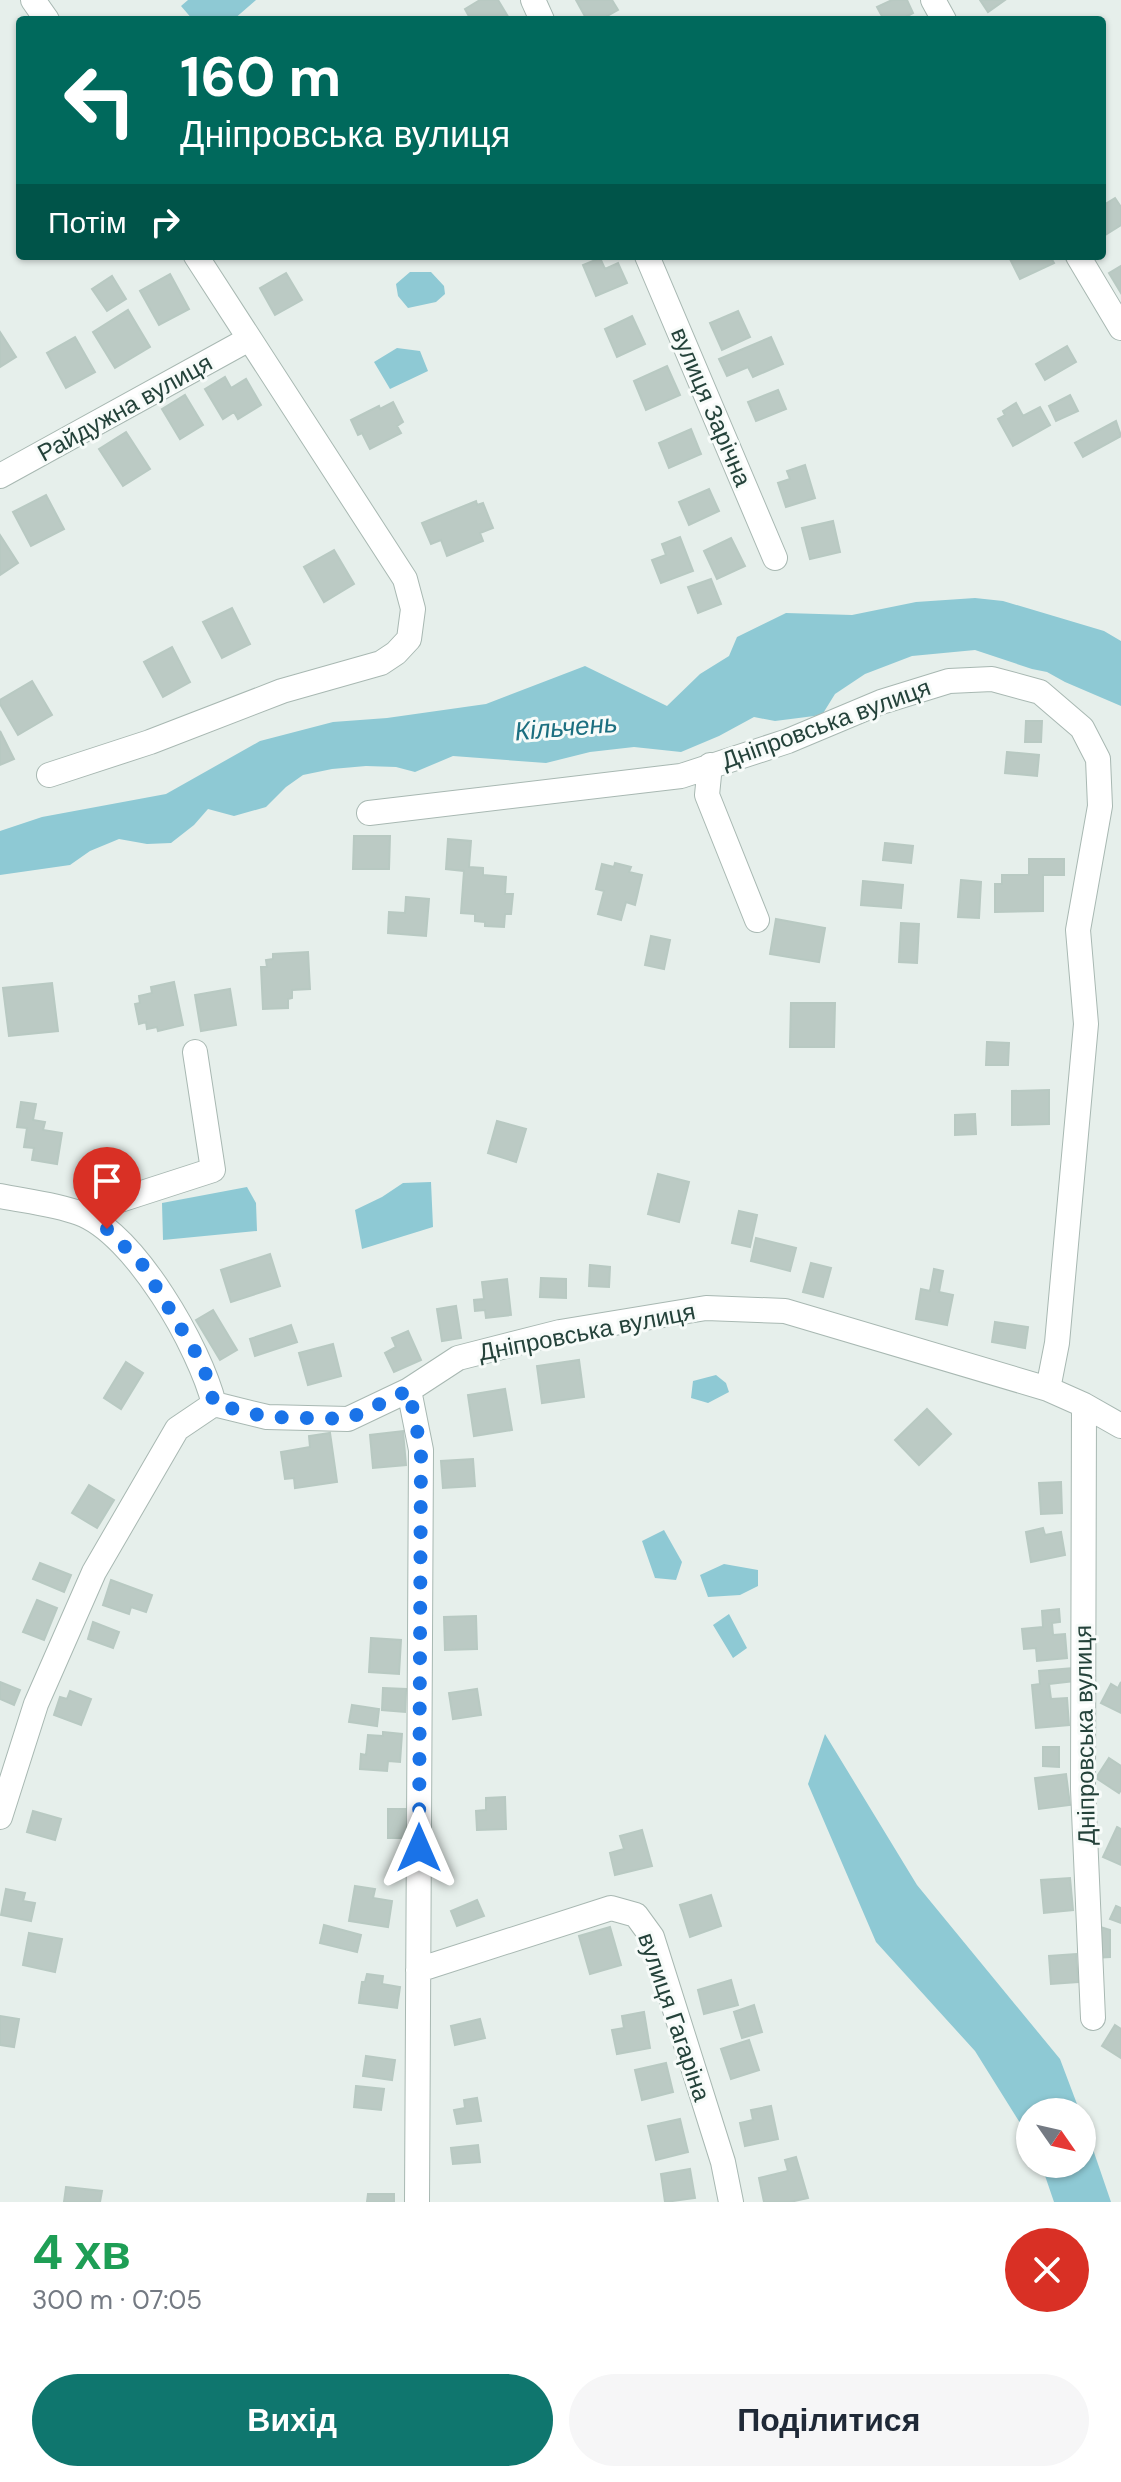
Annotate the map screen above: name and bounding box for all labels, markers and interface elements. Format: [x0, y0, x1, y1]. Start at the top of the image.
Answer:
text: 160 m [180, 40, 341, 113]
icon: left [48, 48, 152, 152]
text: Дніпровська вулиця [180, 111, 510, 158]
icon: right [143, 200, 187, 244]
text: Потім [48, 203, 127, 242]
street label: вулиця Зарічна [664, 323, 759, 492]
street label: Райдужна вулиця [32, 347, 218, 468]
street label: Дніпровська вулиця [717, 671, 935, 776]
water label: Кільчень [513, 706, 619, 748]
pin [73, 1147, 141, 1229]
icon: arrive [85, 1159, 129, 1203]
street label: Дніпровська вулиця [476, 1295, 698, 1368]
street label: Дніпровська вулиця [1067, 1625, 1102, 1845]
position arrow [377, 1806, 461, 1890]
street label: вулиця Гагаріна [631, 1929, 718, 2106]
north arrow [1016, 2098, 1096, 2178]
map controls [1016, 2098, 1096, 2178]
text: 4 хв [32, 2221, 131, 2284]
button: close [1005, 2228, 1089, 2312]
text: 300 m · 07:05 [32, 2283, 202, 2317]
button: Вихід [32, 2374, 553, 2466]
button: Поділитися [569, 2374, 1089, 2466]

